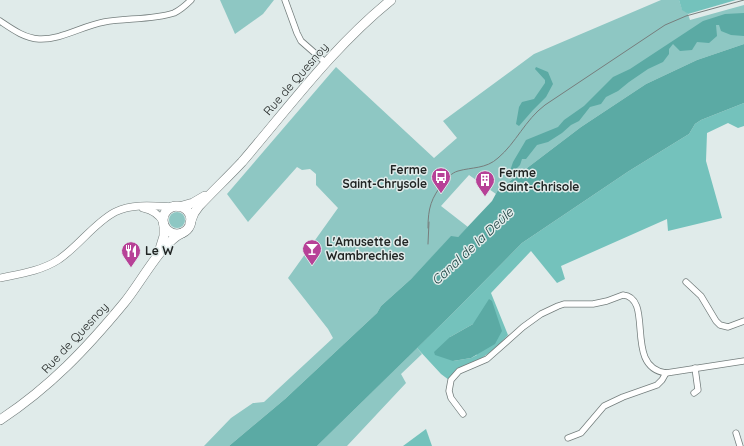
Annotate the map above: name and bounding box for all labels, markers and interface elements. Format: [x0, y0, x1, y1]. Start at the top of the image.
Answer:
street label: Rue de Quesnoy [260, 39, 331, 118]
place label: Ferme Saint-Chrysole [342, 162, 427, 191]
place label: Ferme Saint-Chrisole [499, 165, 579, 194]
bus stop icon: Ferme Saint-Chrysole [430, 166, 452, 194]
building icon: Ferme Saint-Chrisole [474, 169, 496, 197]
water label: Canal de la Deûle [428, 204, 517, 288]
place label: L'Amusette de Wambrechies [326, 234, 409, 263]
bar icon: L'Amusette de Wambrechies [301, 238, 323, 266]
restaurant icon: Le W [120, 240, 142, 268]
place label: Le W [145, 243, 174, 258]
street label: Rue de Quesnoy [38, 299, 111, 376]

